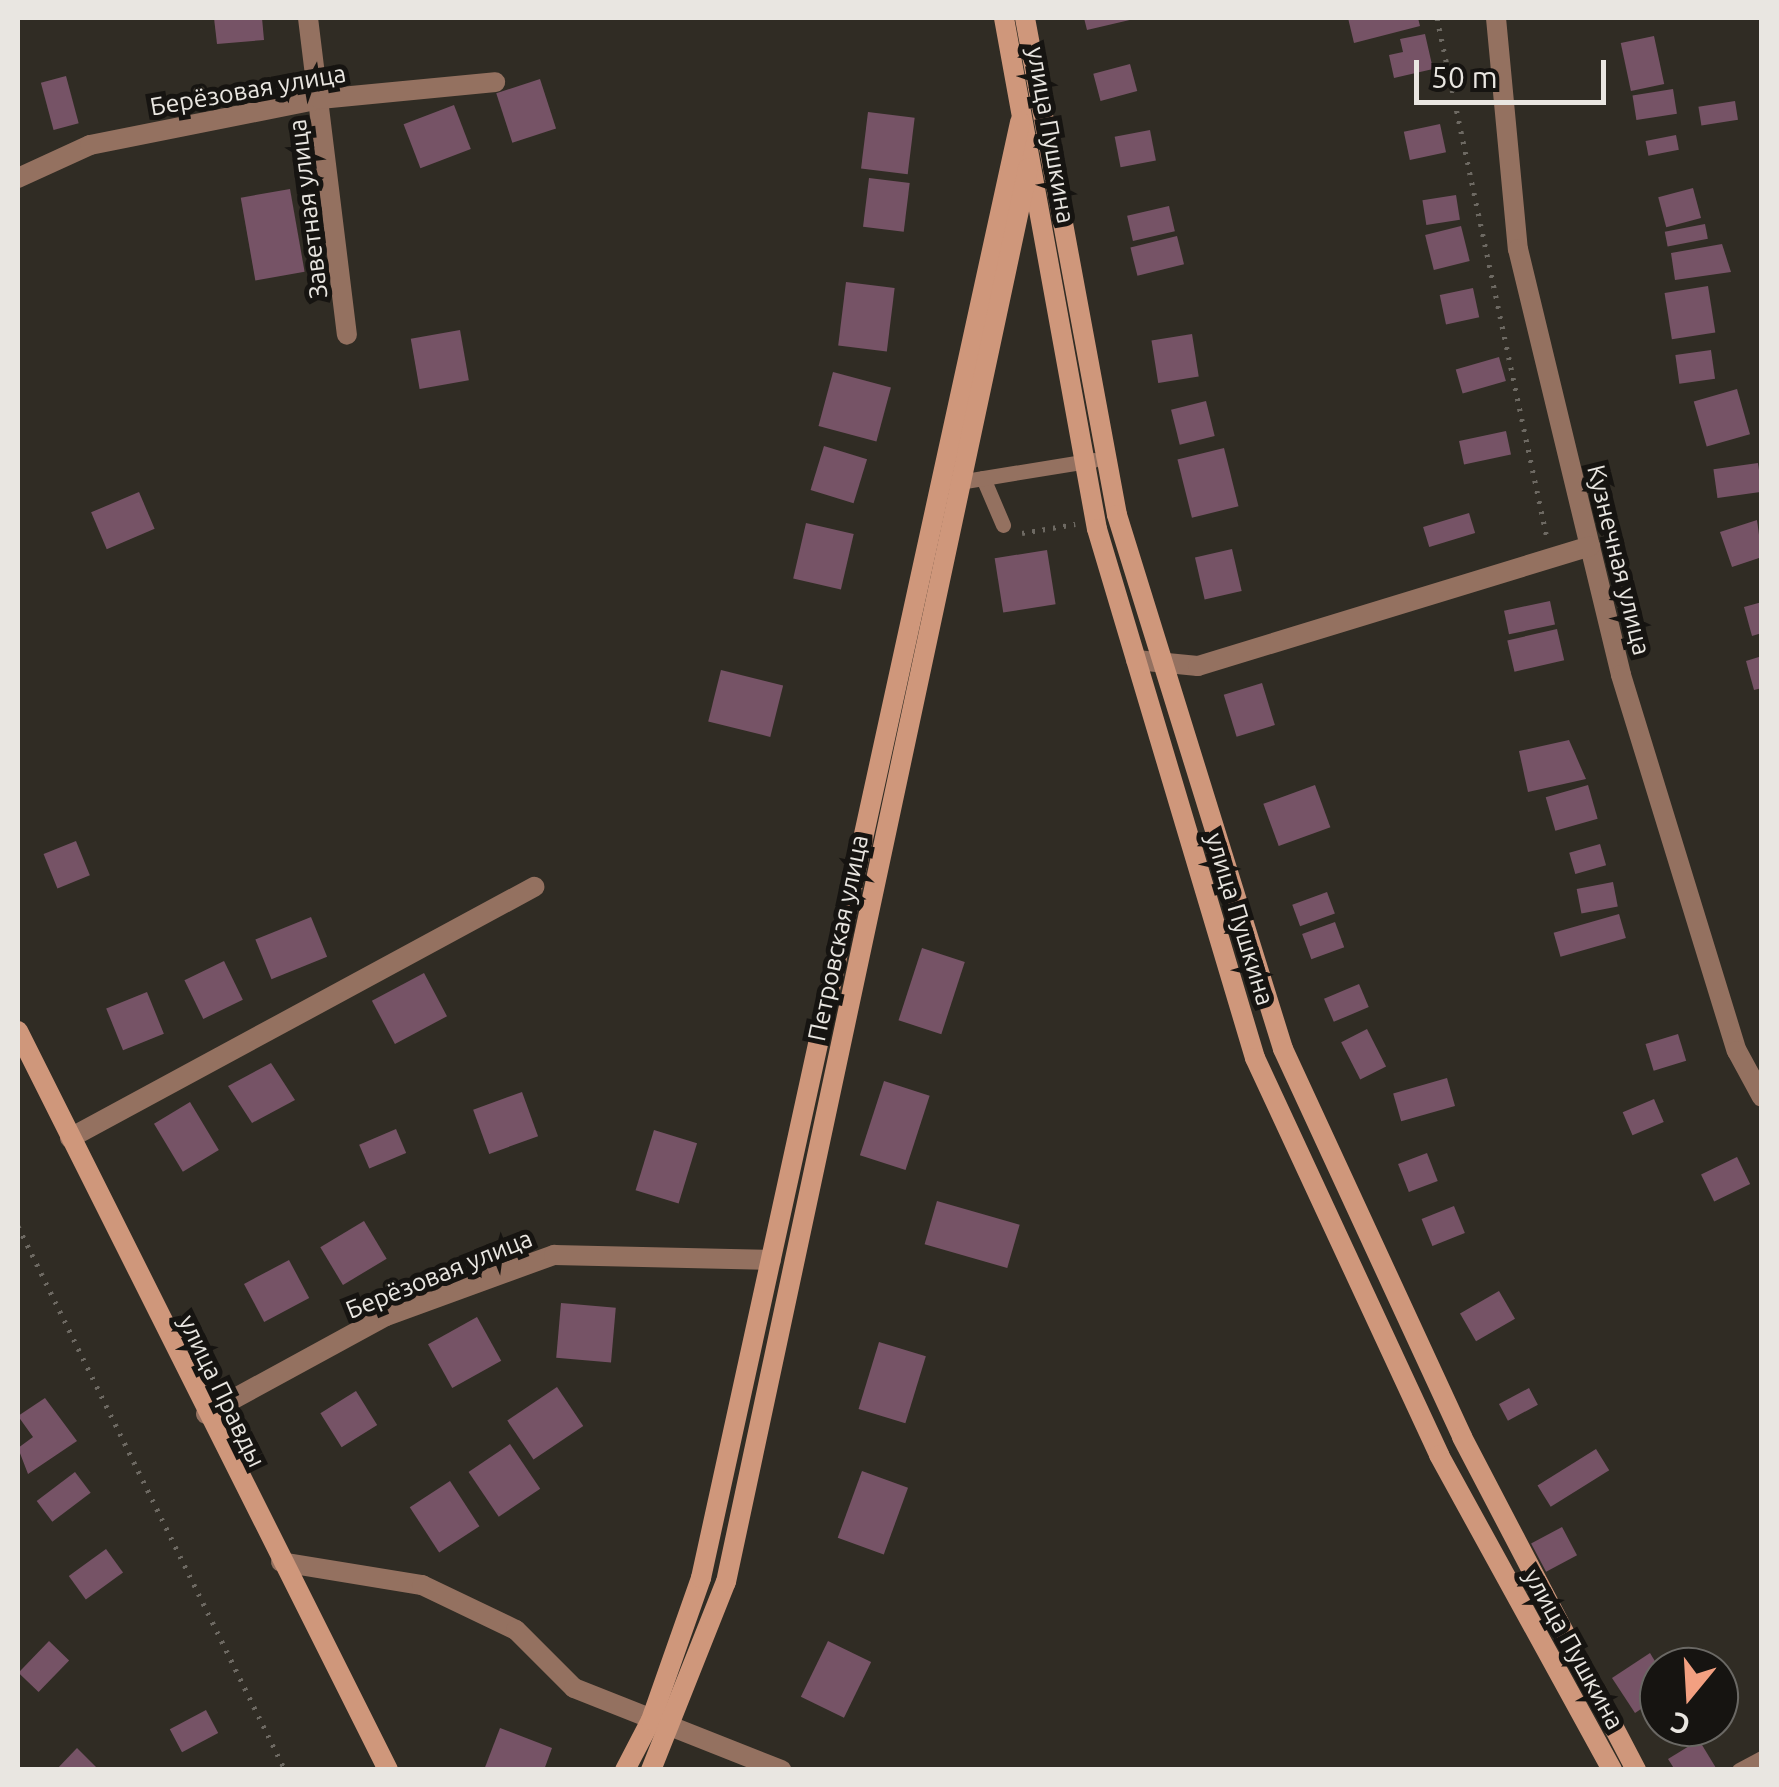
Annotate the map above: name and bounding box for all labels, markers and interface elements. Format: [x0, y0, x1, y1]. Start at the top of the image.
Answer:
scale bar [1419, 40, 1612, 102]
street label: улица Пушкина [1021, 44, 1081, 226]
street label: Берёзовая улица [148, 58, 348, 122]
text: 50 m [1431, 60, 1498, 94]
street label: Заветная улица [282, 118, 334, 300]
street label: Кузнечная улица [1581, 462, 1657, 658]
street label: улица Пушкина [1200, 829, 1280, 1009]
street label: Петровская улица [801, 832, 875, 1044]
street label: Берёзовая улица [341, 1223, 537, 1325]
street label: улица Правды [172, 1310, 272, 1472]
street label: улица Пушкина [1518, 1564, 1630, 1734]
north arrow [1639, 1647, 1739, 1747]
text: С [1667, 1707, 1693, 1742]

